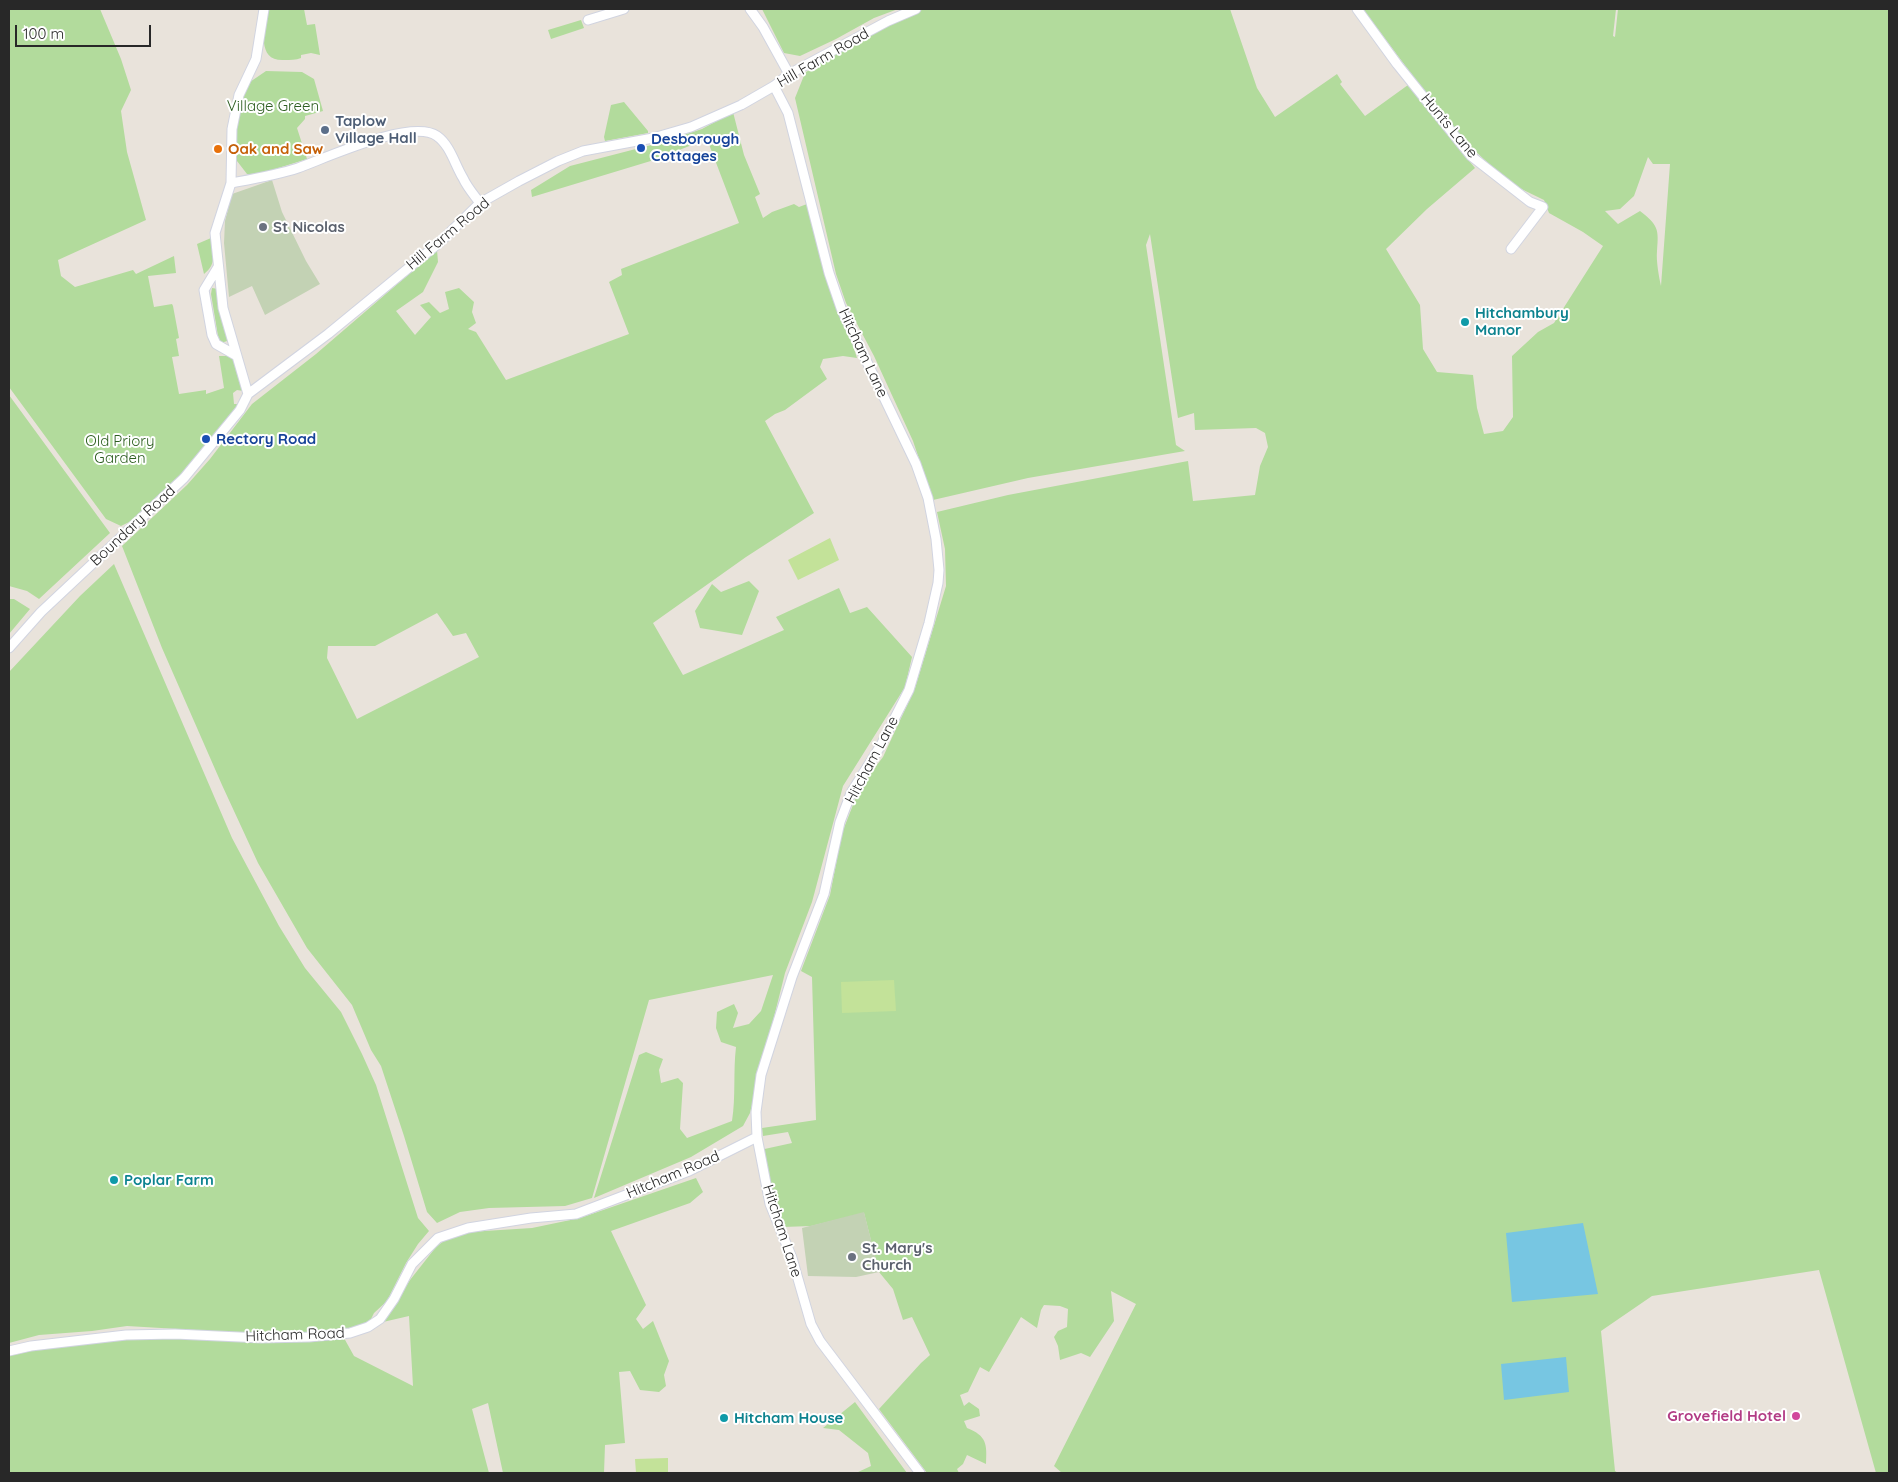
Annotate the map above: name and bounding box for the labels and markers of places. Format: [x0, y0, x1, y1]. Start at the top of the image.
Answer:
place label: Taplow Village Hall [335, 112, 417, 147]
marker: Taplow Village Hall [319, 124, 331, 136]
place label: Desborough Cottages [651, 130, 739, 165]
place label: Oak and Saw [228, 140, 323, 158]
marker: Desborough Cottages [635, 142, 647, 154]
marker: Oak and Saw [212, 143, 224, 155]
place label: St Nicolas [273, 218, 345, 236]
marker: St Nicolas [257, 221, 269, 233]
place label: Hitchambury Manor [1475, 304, 1569, 339]
marker: Hitchambury Manor [1459, 316, 1471, 328]
place label: Rectory Road [216, 430, 316, 448]
marker: Rectory Road [200, 433, 212, 445]
place label: Poplar Farm [124, 1171, 214, 1189]
marker: Poplar Farm [108, 1174, 120, 1186]
place label: St. Mary's Church [862, 1239, 932, 1274]
marker: St. Mary's Church [846, 1251, 858, 1263]
place label: Grovefield Hotel [1667, 1407, 1786, 1425]
place label: Hitcham House [734, 1409, 843, 1427]
marker: Grovefield Hotel [1790, 1410, 1802, 1422]
marker: Hitcham House [718, 1412, 730, 1424]

